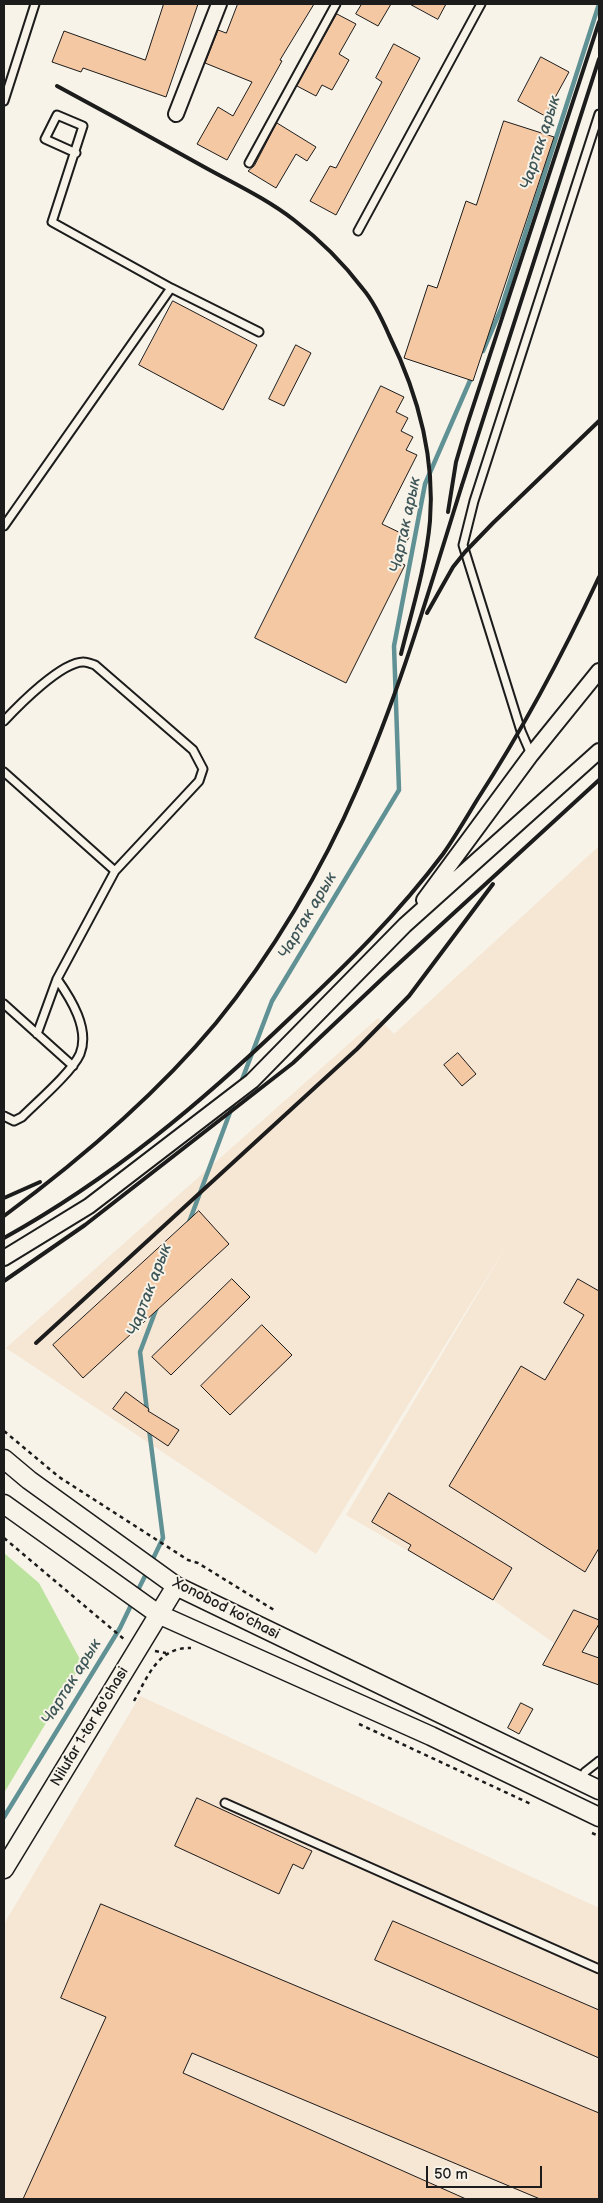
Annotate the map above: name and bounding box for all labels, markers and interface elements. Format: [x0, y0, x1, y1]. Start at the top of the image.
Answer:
water label: Чартак арык [517, 94, 565, 192]
water label: Чартак арык [386, 475, 426, 575]
water label: Чартак арык [275, 869, 341, 963]
water label: Чартак арык [124, 1241, 176, 1339]
street label: Xonobod ko'chasi [169, 1574, 283, 1644]
water label: Чартак арык [38, 1636, 106, 1728]
street label: Nilufar 1-tor ko'chasi [47, 1664, 133, 1790]
scale bar [428, 2156, 544, 2188]
text: 50 m [434, 2165, 468, 2184]

